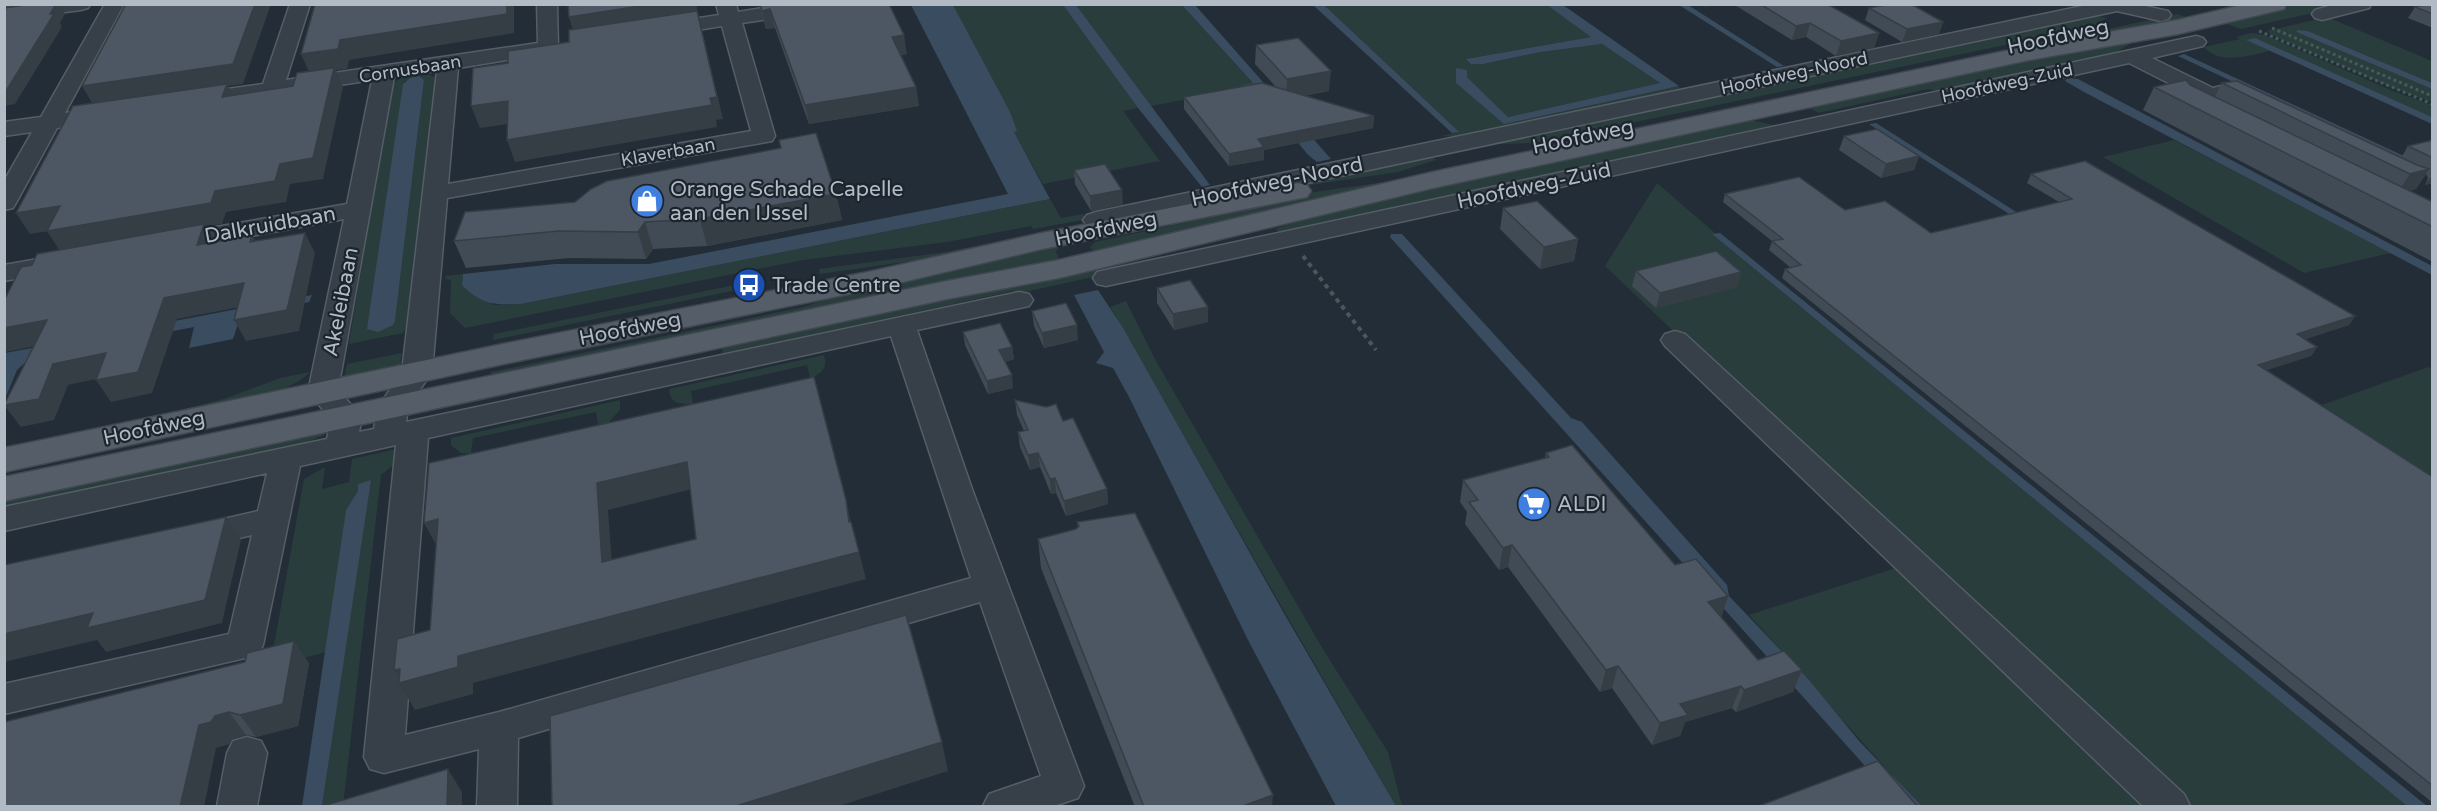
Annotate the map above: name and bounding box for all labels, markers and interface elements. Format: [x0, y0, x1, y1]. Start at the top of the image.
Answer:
street label: Hoofdweg [2005, 14, 2111, 60]
street label: Hoofdweg-Noord [1718, 47, 1870, 99]
street label: Cornusbaan [357, 50, 463, 88]
street label: Hoofdweg-Zuid [1939, 58, 2075, 108]
street label: Hoofdweg [1530, 114, 1636, 160]
street label: Klaverbaan [619, 133, 717, 171]
street label: Hoofdweg-Noord [1189, 152, 1365, 212]
street label: Hoofdweg-Zuid [1455, 158, 1613, 214]
place label: Orange Schade Capelle aan den IJssel [670, 177, 903, 226]
shop icon: Orange Schade Capelle aan den IJssel [629, 183, 665, 219]
street label: Dalkruidbaan [202, 201, 338, 249]
street label: Hoofdweg [1053, 206, 1159, 252]
street label: Akeleibaan [318, 245, 364, 359]
bus stop icon: Trade Centre [731, 267, 767, 303]
place label: Trade Centre [772, 273, 900, 298]
street label: Hoofdweg [577, 307, 683, 351]
street label: Hoofdweg [101, 405, 207, 451]
supermarket icon: ALDI [1516, 486, 1552, 522]
place label: ALDI [1557, 492, 1607, 517]

